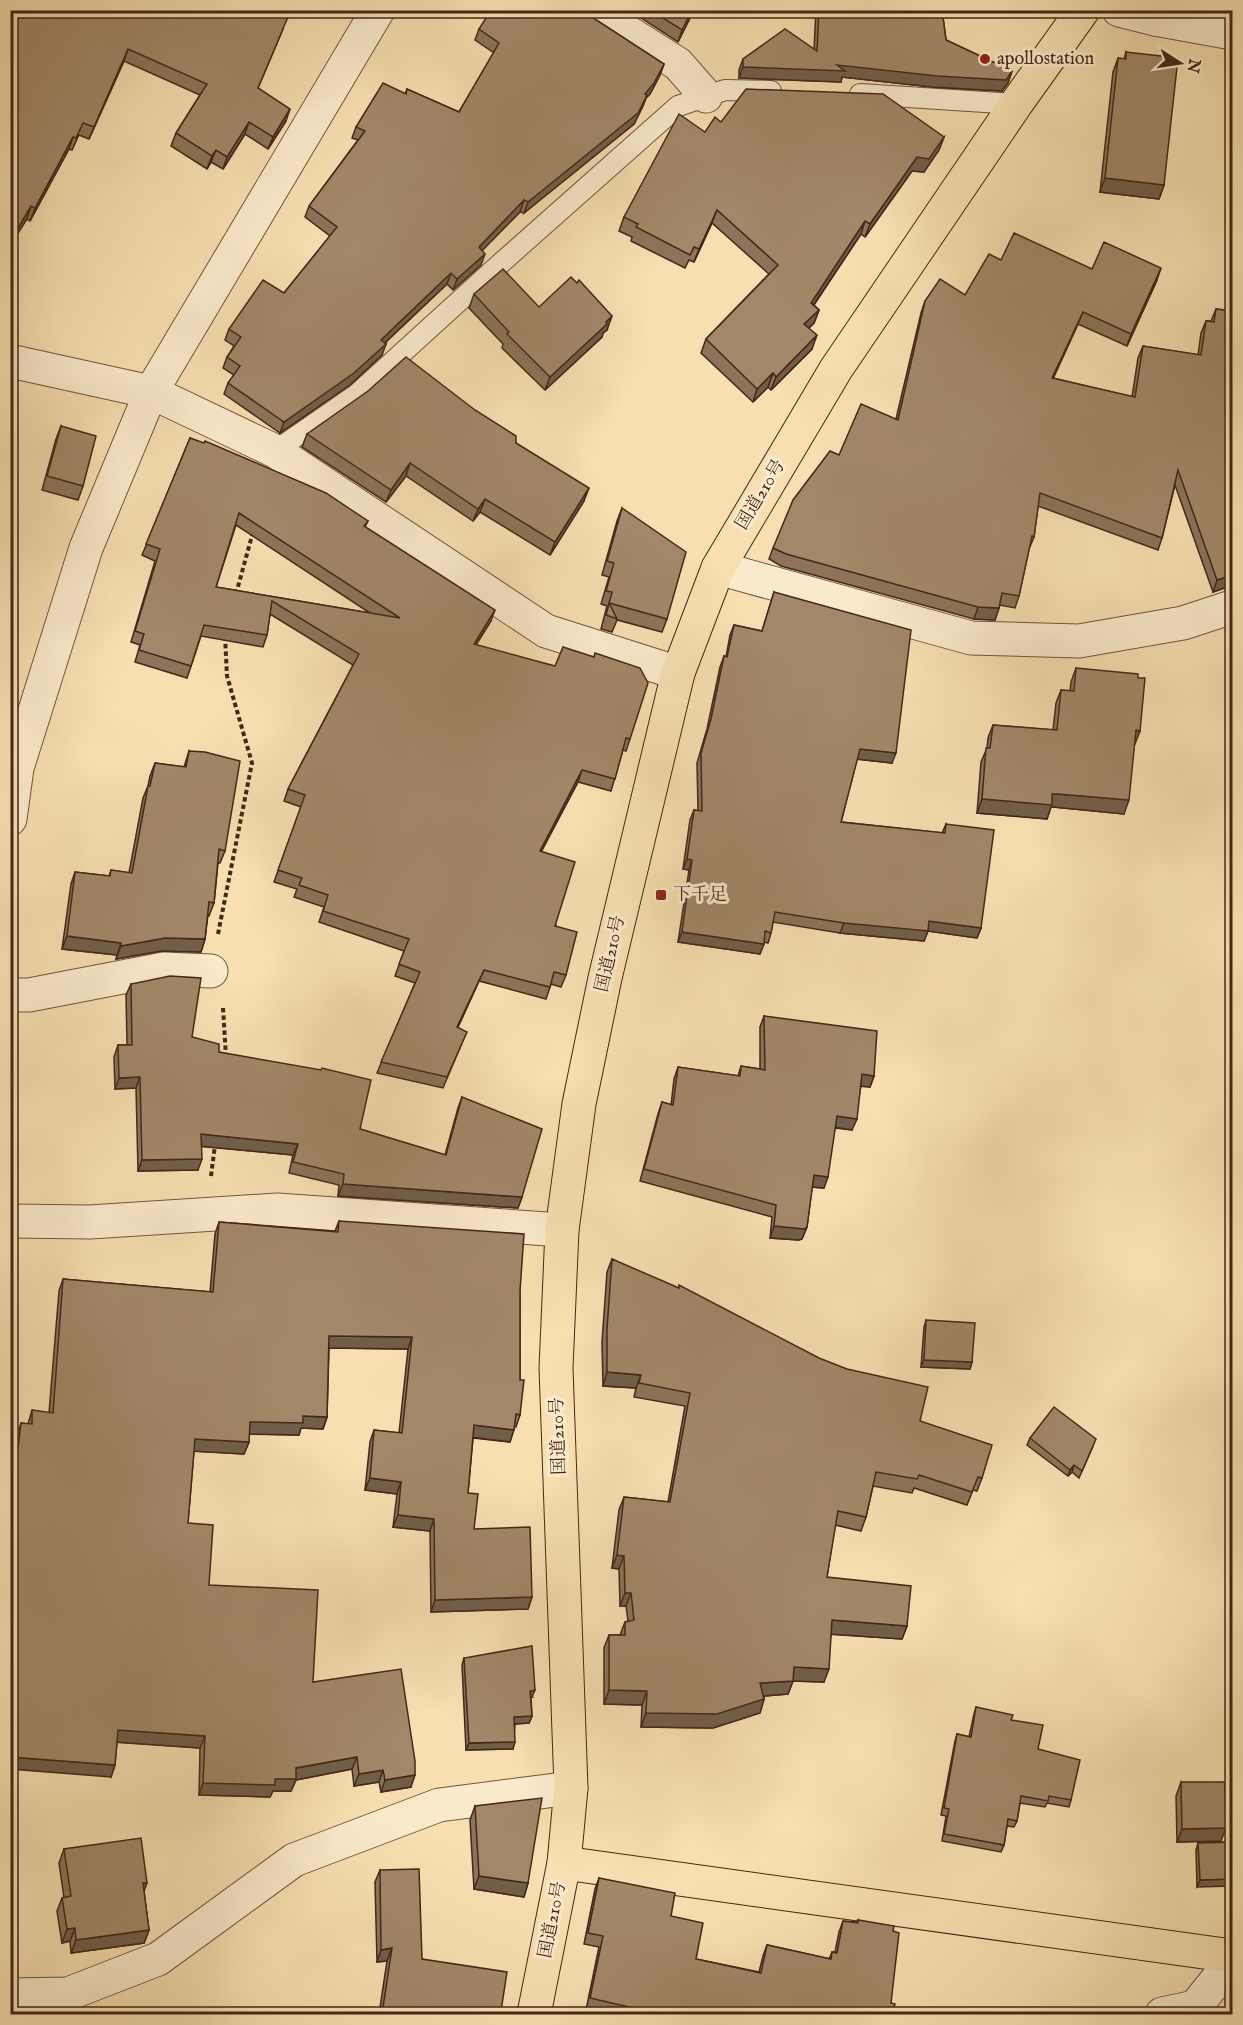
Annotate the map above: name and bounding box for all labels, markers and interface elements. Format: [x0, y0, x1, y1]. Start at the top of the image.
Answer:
north arrow [1150, 33, 1210, 93]
place label: apollostation [997, 48, 1094, 71]
marker: apollostation [978, 52, 992, 66]
text: N [1181, 56, 1204, 75]
street label: 国道210号 [731, 456, 791, 534]
place label: 下千足 [673, 884, 727, 907]
marker: 下千足 [654, 888, 668, 902]
street label: 国道210号 [591, 913, 631, 995]
street label: 国道210号 [546, 1397, 572, 1475]
street label: 国道210号 [534, 1880, 572, 1960]

